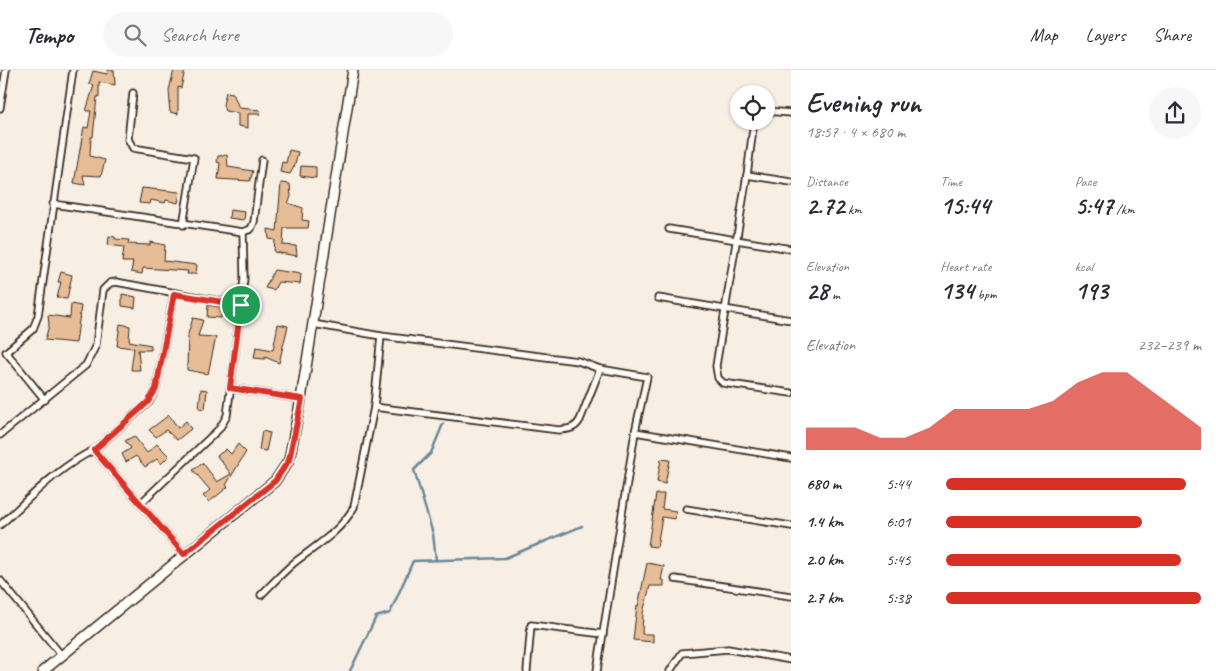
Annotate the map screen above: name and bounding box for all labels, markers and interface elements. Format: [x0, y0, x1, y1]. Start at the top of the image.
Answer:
search box [103, 12, 453, 57]
text: Tempo [25, 20, 73, 50]
icon: search [121, 21, 149, 49]
text: Search here [161, 23, 239, 47]
text: Map [1030, 24, 1058, 46]
text: Layers [1086, 24, 1125, 46]
text: Share [1153, 24, 1191, 46]
map controls [730, 85, 775, 130]
button: locate [730, 85, 775, 130]
text: Evening run [806, 85, 921, 120]
button: share [1149, 87, 1201, 139]
text: 18:57 · 4 × 680 m [806, 122, 905, 142]
text: Distance [806, 173, 848, 190]
text: Time [940, 173, 962, 190]
text: Pace [1075, 173, 1096, 190]
text: 2.72 [806, 190, 845, 222]
text: 15:44 [940, 190, 990, 222]
text: 5:47 [1075, 190, 1113, 222]
text: km [845, 201, 862, 218]
text: /km [1113, 201, 1135, 218]
text: Elevation [806, 258, 849, 275]
text: Heart rate [940, 258, 991, 275]
text: kcal [1075, 258, 1093, 275]
text: 28 [806, 275, 829, 307]
text: 134 [940, 275, 974, 307]
text: 193 [1075, 275, 1108, 307]
pin [220, 284, 262, 326]
text: m [829, 286, 840, 303]
text: bpm [974, 286, 997, 303]
icon: arrive [227, 291, 255, 319]
text: Elevation [806, 335, 855, 355]
text: 232–239 m [1138, 335, 1201, 355]
text: 680 m [806, 474, 841, 494]
text: 5:44 [886, 474, 911, 494]
text: 1.4 km [806, 512, 843, 532]
text: 6:01 [886, 512, 911, 532]
text: 2.0 km [806, 550, 843, 570]
text: 5:45 [886, 550, 911, 570]
text: 2.7 km [806, 588, 843, 608]
text: 5:38 [886, 588, 911, 608]

